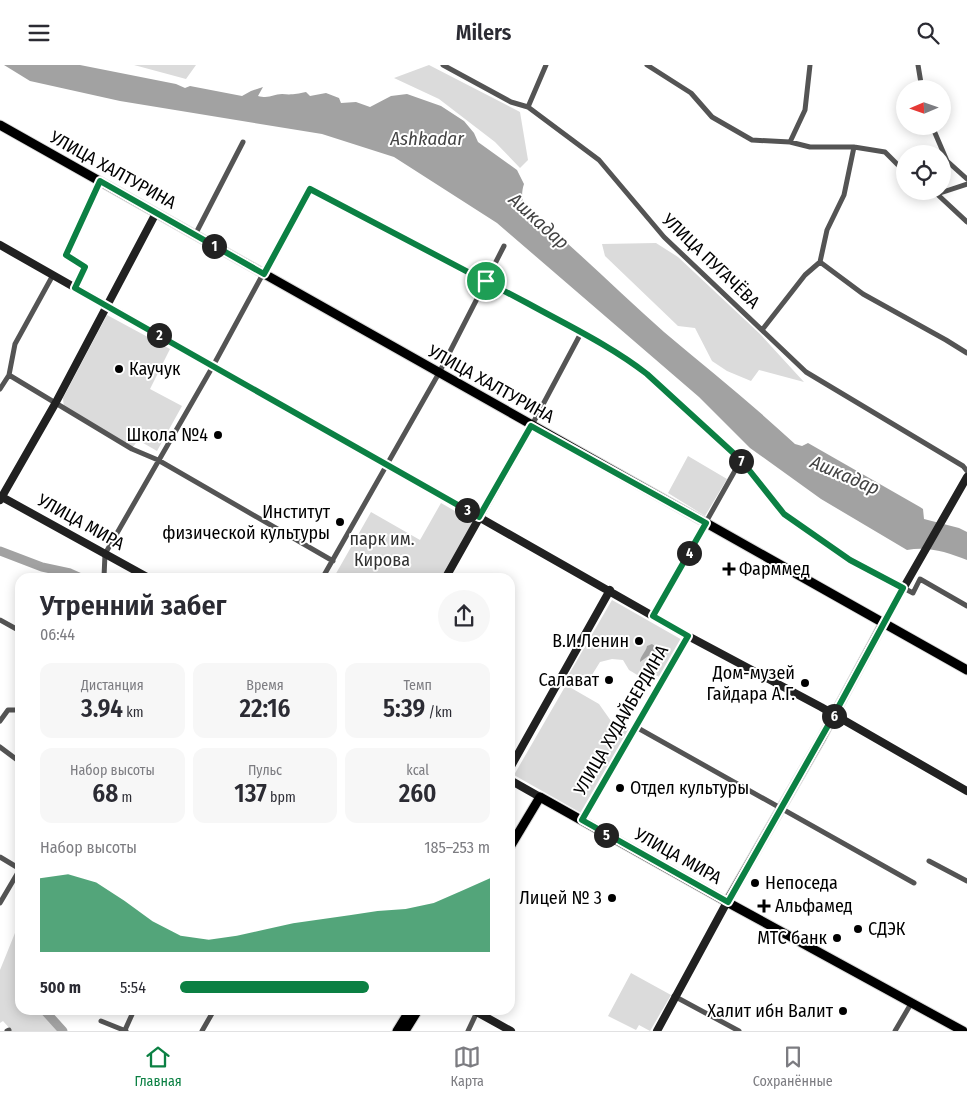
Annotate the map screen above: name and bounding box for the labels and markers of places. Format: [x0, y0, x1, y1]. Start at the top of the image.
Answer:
pin: 1 [202, 233, 226, 259]
pin [465, 260, 507, 302]
pin: 2 [146, 323, 172, 347]
place label: Каучук [129, 358, 181, 380]
marker: Каучук [113, 363, 125, 375]
place label: Школа №4 [126, 424, 208, 446]
marker: Школа №4 [212, 429, 224, 441]
pin: 7 [728, 449, 754, 473]
pin: 3 [454, 497, 480, 523]
place label: Институт физической культуры [162, 501, 331, 544]
marker: Институт физической культуры [334, 516, 346, 528]
pin: 4 [676, 541, 702, 565]
place label: Фарммед [739, 558, 810, 580]
marker: Фарммед [723, 563, 735, 575]
place label: В.И.Ленин [552, 630, 629, 652]
marker: В.И.Ленин [633, 635, 645, 647]
place label: Дом-музей Гайдара А.Г. [706, 662, 795, 705]
place label: Салават [539, 669, 600, 691]
marker: Салават [603, 674, 615, 686]
marker: Дом-музей Гайдара А.Г. [799, 677, 811, 689]
pin: 6 [822, 703, 846, 729]
place label: Отдел культуры [630, 777, 749, 799]
marker: Отдел культуры [614, 782, 626, 794]
pin: 5 [594, 823, 618, 847]
place label: Непоседа [765, 872, 838, 894]
marker: Непоседа [749, 877, 761, 889]
place label: Лицей № 3 [519, 887, 602, 909]
marker: Лицей № 3 [606, 892, 618, 904]
place label: Альфамед [775, 895, 853, 917]
marker: Альфамед [757, 899, 771, 913]
place label: СДЭК [868, 918, 906, 940]
marker: СДЭК [852, 923, 864, 935]
place label: МТС банк [757, 927, 828, 949]
marker: МТС банк [831, 932, 843, 944]
place label: Халит ибн Валит [707, 1000, 834, 1022]
marker: Халит ибн Валит [837, 1005, 849, 1017]

